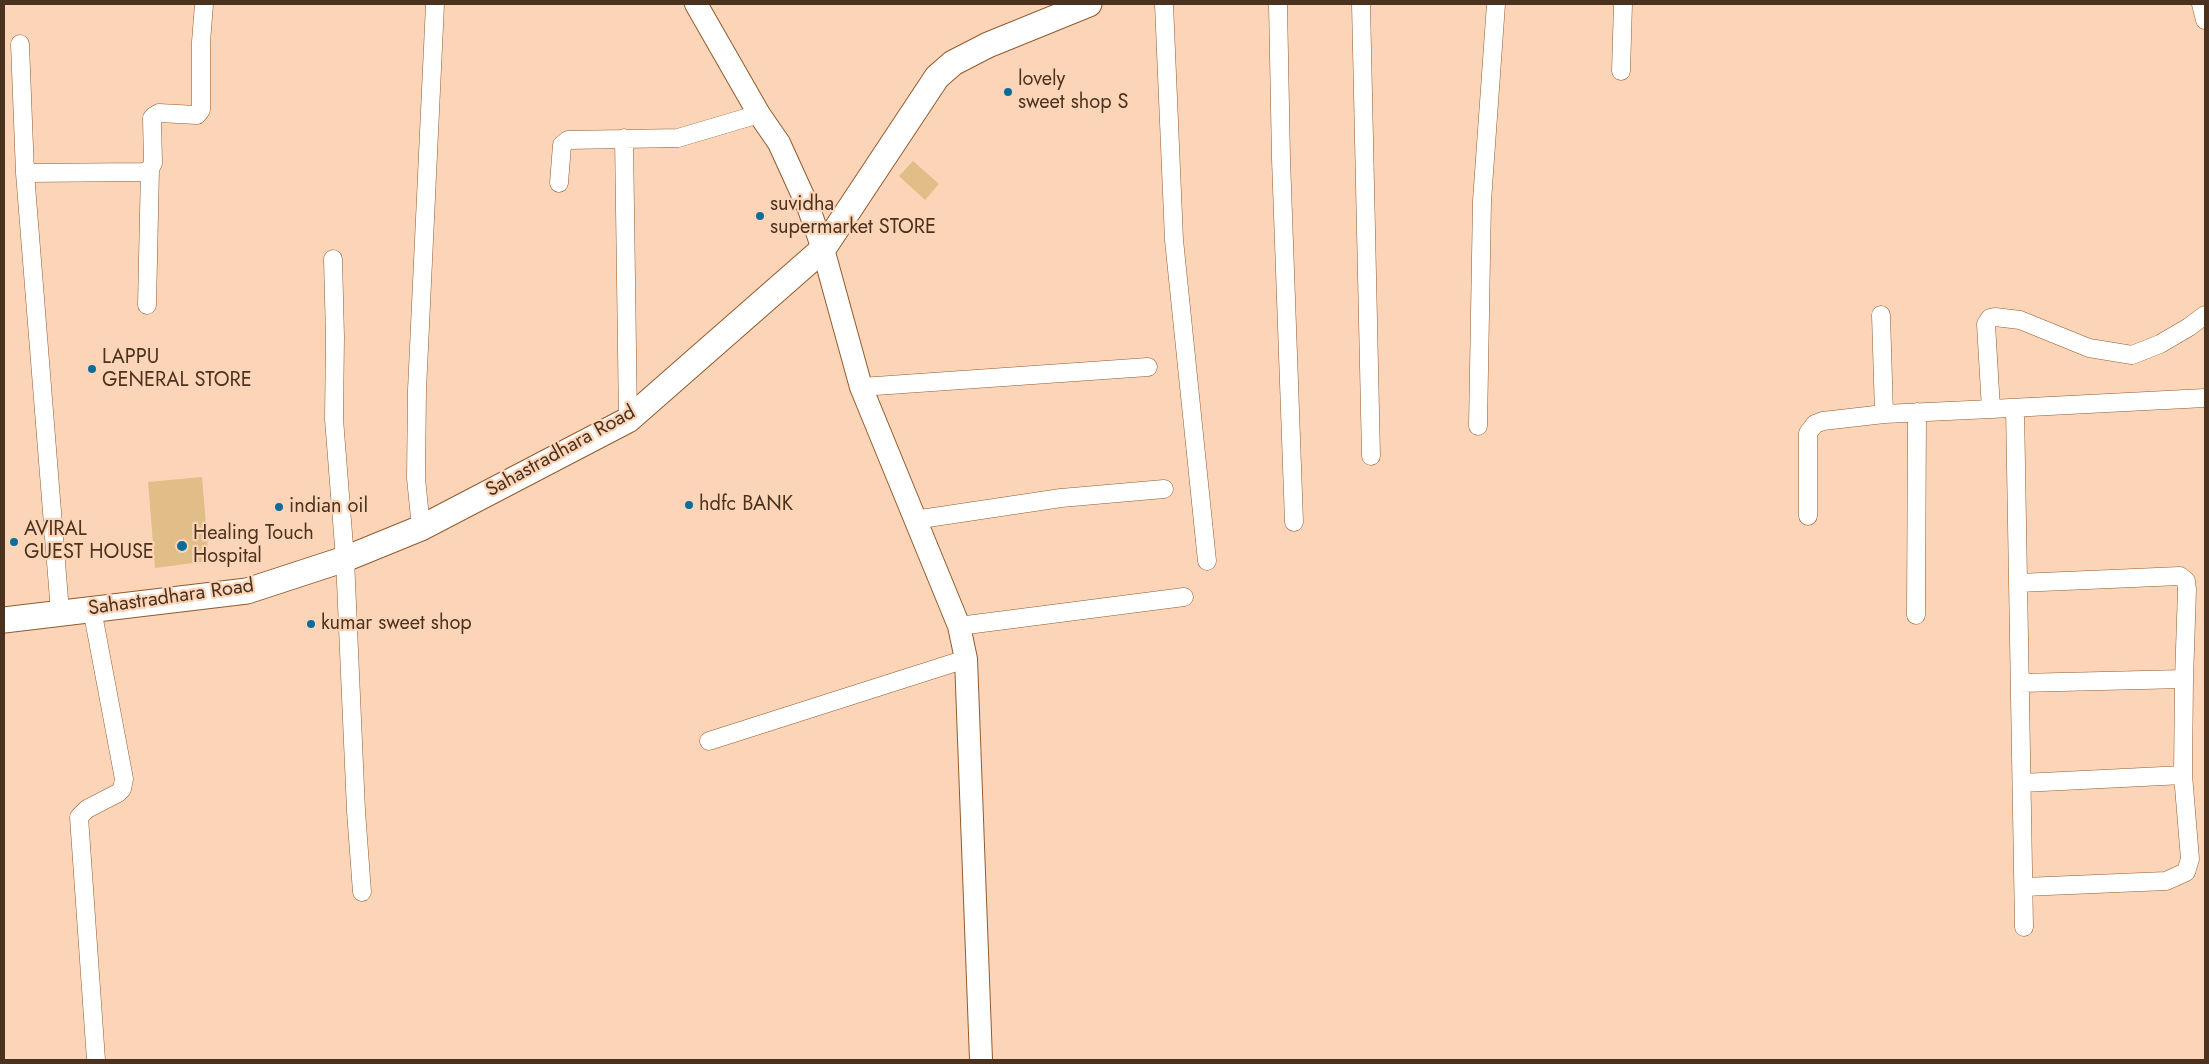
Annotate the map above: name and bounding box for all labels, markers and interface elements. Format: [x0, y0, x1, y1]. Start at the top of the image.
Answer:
place label: lovely sweet shop S [1018, 68, 1128, 115]
marker: lovely sweet shop S [1002, 86, 1014, 98]
place label: suvidha supermarket STORE [770, 193, 936, 240]
marker: suvidha supermarket STORE [754, 210, 766, 222]
place label: LAPPU GENERAL STORE [102, 346, 252, 393]
marker: LAPPU GENERAL STORE [86, 363, 98, 375]
street label: Sahastradhara Road [482, 401, 640, 503]
place label: hdfc BANK [699, 493, 793, 517]
place label: indian oil [289, 495, 368, 519]
marker: hdfc BANK [683, 499, 695, 511]
marker: indian oil [273, 501, 285, 513]
place label: AVIRAL GUEST HOUSE [24, 518, 154, 565]
place label: Healing Touch Hospital [193, 522, 314, 569]
marker: AVIRAL GUEST HOUSE [8, 536, 20, 548]
marker: Healing Touch Hospital [175, 539, 189, 553]
street label: Sahastradhara Road [87, 574, 255, 622]
place label: kumar sweet shop [321, 612, 472, 636]
marker: kumar sweet shop [305, 618, 317, 630]

